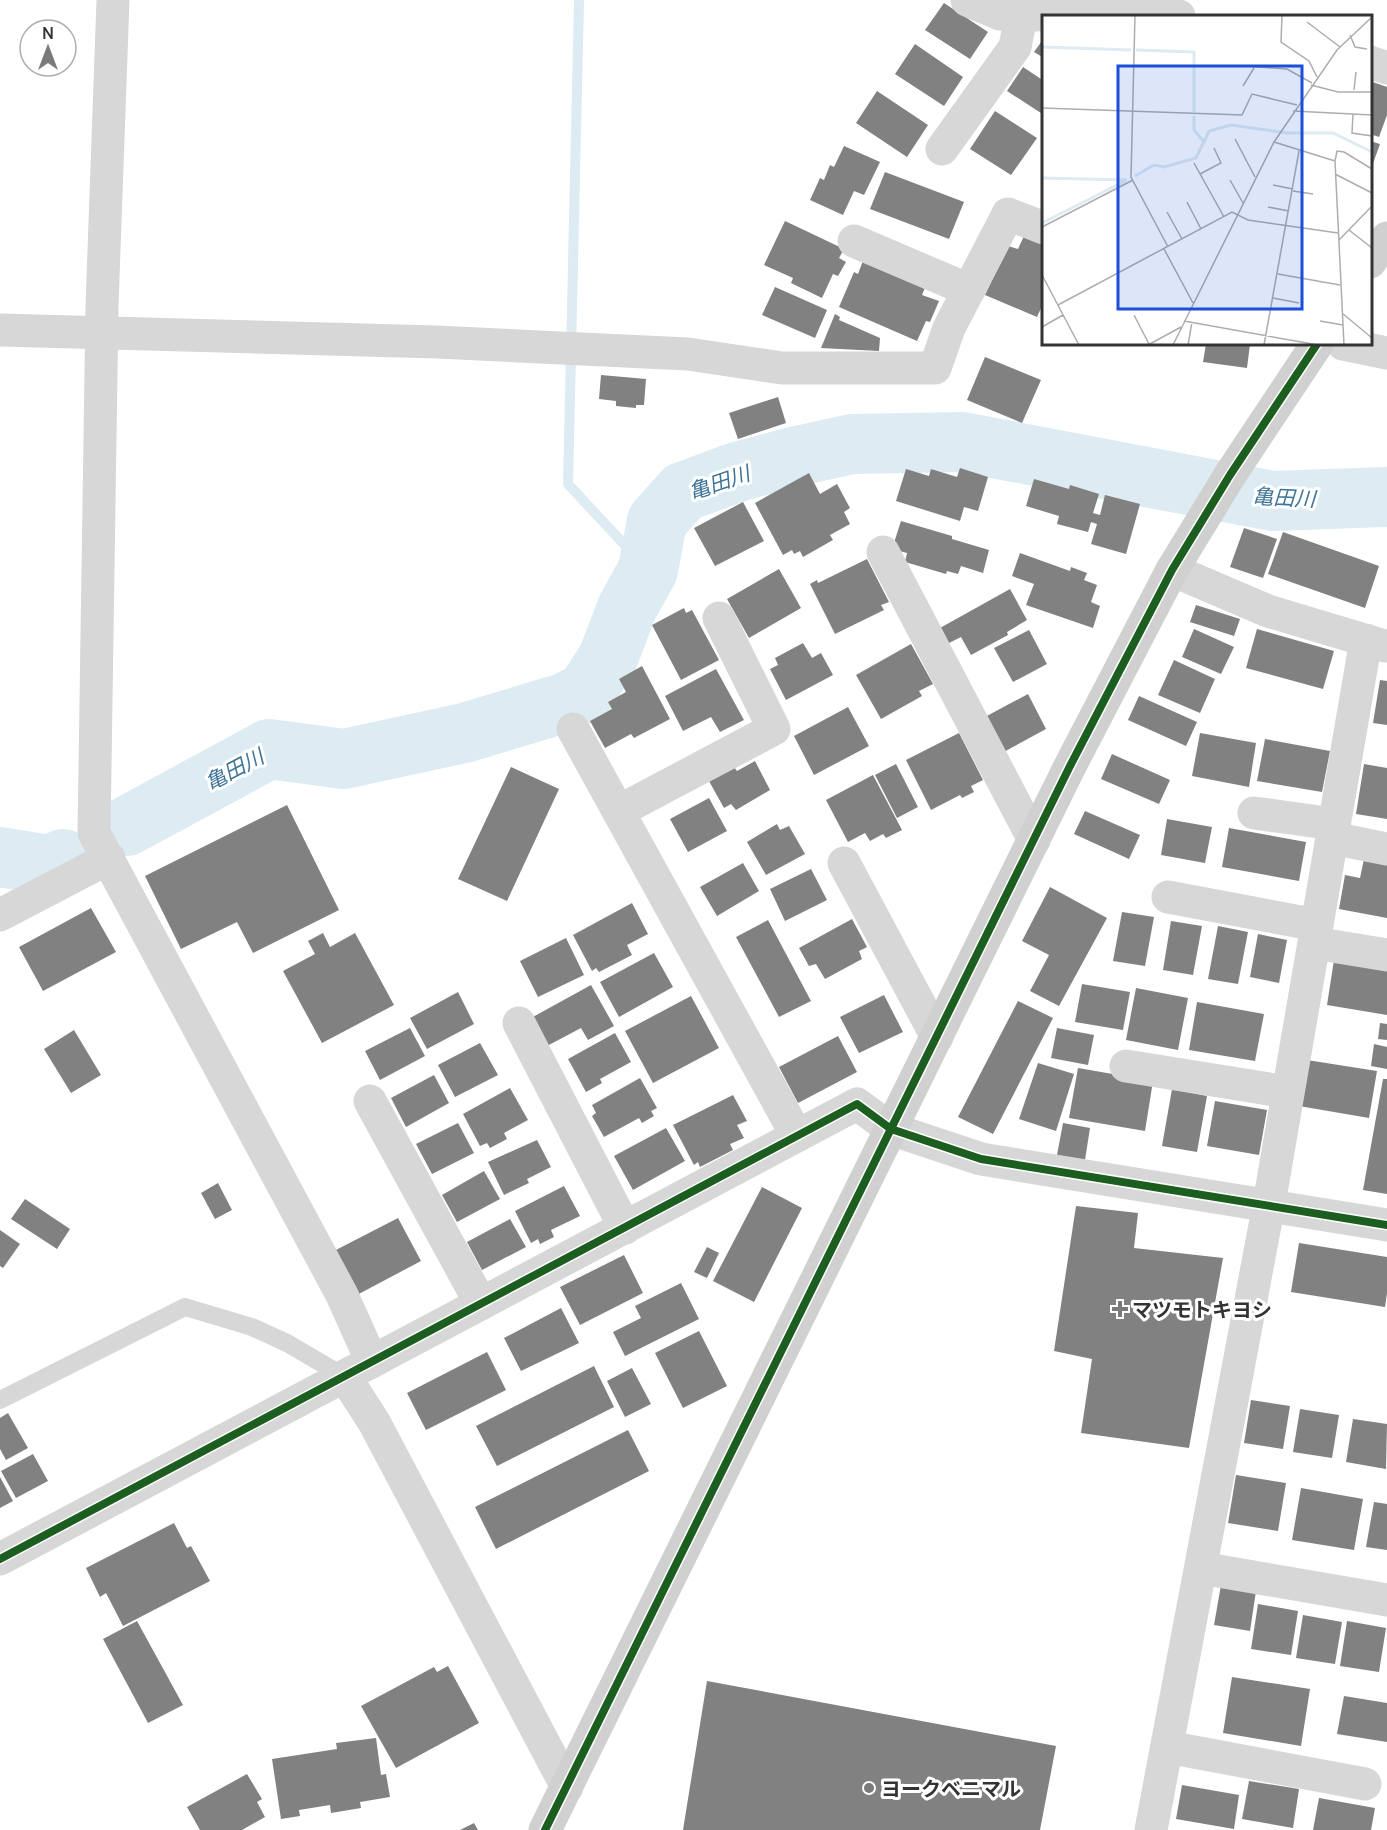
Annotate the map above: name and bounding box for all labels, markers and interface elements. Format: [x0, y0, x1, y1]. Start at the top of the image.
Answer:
inset map [1042, 15, 1372, 345]
north arrow [18, 18, 78, 78]
text: N [42, 22, 54, 44]
water label: 亀田川 [685, 458, 755, 505]
water label: 亀田川 [1252, 481, 1318, 513]
water label: 亀田川 [200, 741, 270, 796]
place label: マツモトキヨシ [1132, 1296, 1272, 1323]
marker: マツモトキヨシ [1113, 1302, 1127, 1316]
place label: ヨークベニマル [881, 1775, 1021, 1802]
marker: ヨークベニマル [862, 1781, 876, 1795]

